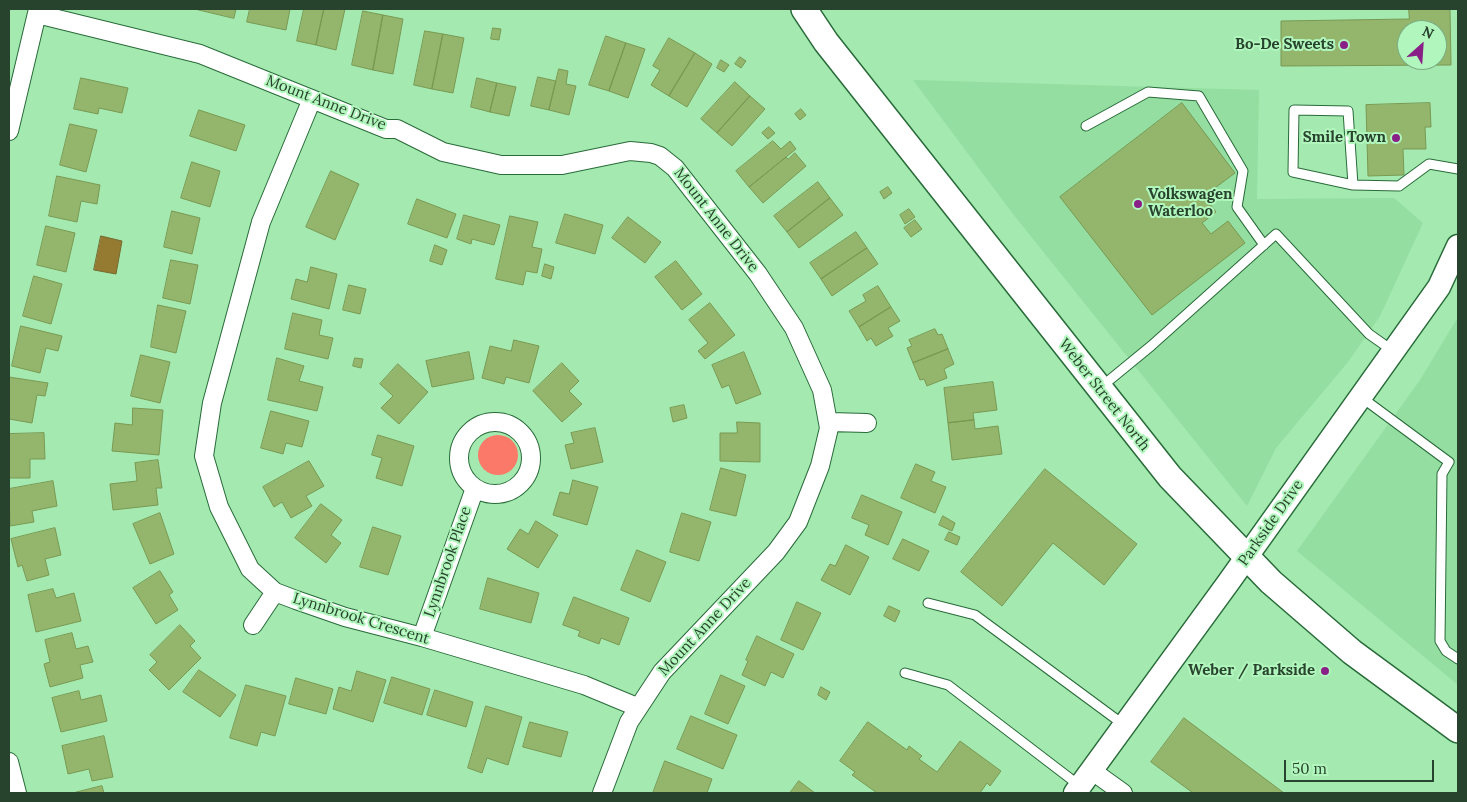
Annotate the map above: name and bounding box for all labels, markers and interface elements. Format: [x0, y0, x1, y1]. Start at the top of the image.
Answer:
north arrow [1397, 20, 1447, 70]
text: N [1419, 22, 1437, 43]
place label: Bo-De Sweets [1235, 36, 1334, 54]
marker: Bo-De Sweets [1338, 39, 1350, 51]
street label: Mount Anne Drive [263, 72, 389, 134]
place label: Smile Town [1303, 129, 1386, 147]
marker: Smile Town [1390, 132, 1402, 144]
street label: Mount Anne Drive [670, 164, 762, 276]
place label: Volkswagen Waterloo [1148, 186, 1233, 221]
marker: Volkswagen Waterloo [1132, 198, 1144, 210]
street label: Weber Street North [1055, 335, 1153, 455]
street label: Parkside Drive [1235, 476, 1307, 570]
street label: Lynnbrook Place [421, 504, 475, 620]
street label: Mount Anne Drive [655, 574, 755, 680]
street label: Lynnbrook Crescent [291, 590, 431, 648]
place label: Weber / Parkside [1188, 662, 1315, 680]
marker: Weber / Parkside [1319, 665, 1331, 677]
scale bar [1287, 750, 1437, 782]
text: 50 m [1292, 759, 1327, 778]

